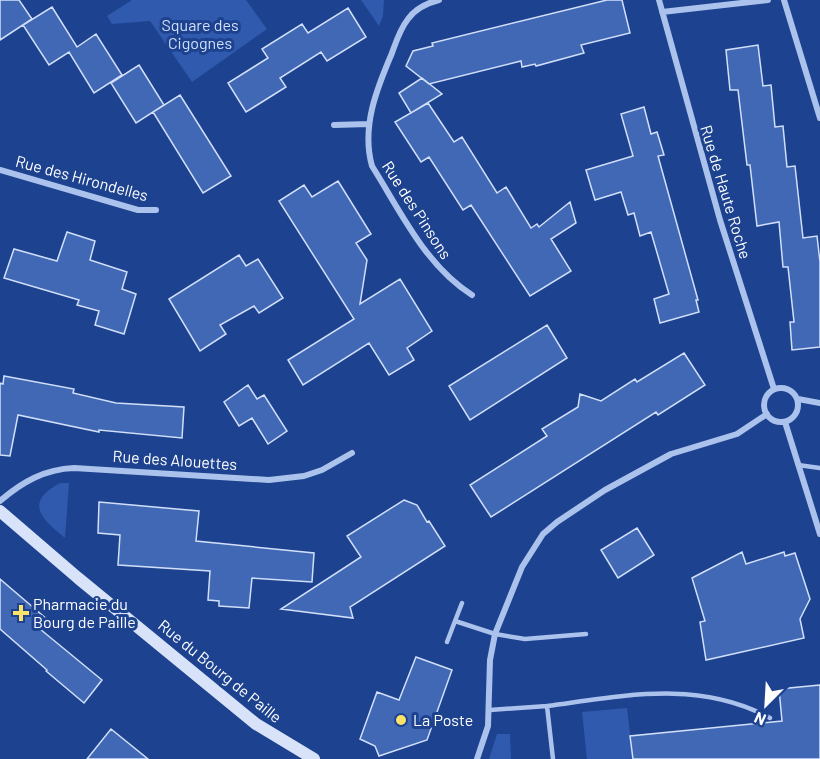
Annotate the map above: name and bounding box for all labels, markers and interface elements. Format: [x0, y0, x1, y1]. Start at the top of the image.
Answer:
park label: Square des Cigognes [161, 15, 239, 52]
street label: Rue de Haute Roche [697, 123, 756, 261]
street label: Rue des Hirondelles [14, 151, 150, 204]
street label: Rue des Pinsons [379, 157, 456, 262]
street label: Rue des Alouettes [112, 446, 238, 473]
place label: Pharmacie du Bourg de Paille [33, 594, 136, 631]
marker: Pharmacie du Bourg de Paille [14, 606, 28, 620]
street label: Rue du Bourg de Paille [155, 615, 286, 726]
north arrow [736, 675, 796, 735]
text: N [751, 708, 768, 730]
place label: La Poste [413, 710, 473, 729]
marker: La Poste [394, 713, 408, 727]

